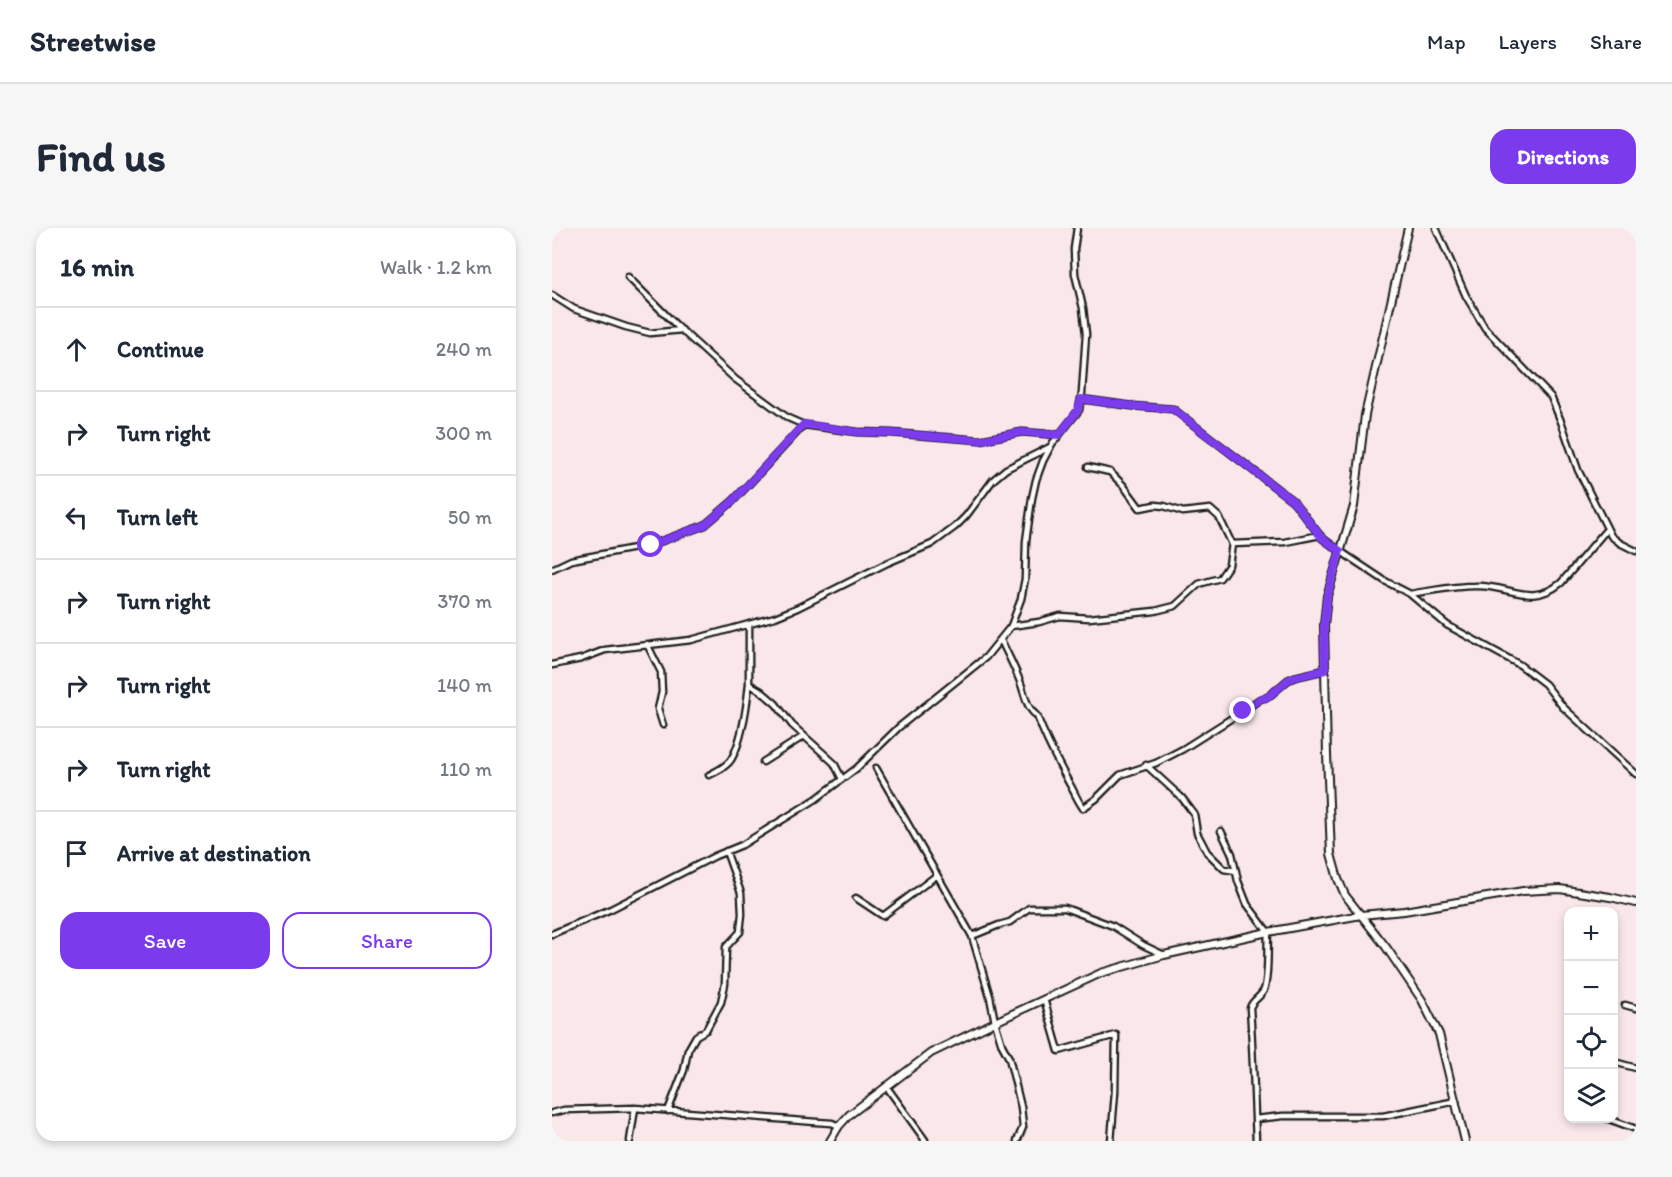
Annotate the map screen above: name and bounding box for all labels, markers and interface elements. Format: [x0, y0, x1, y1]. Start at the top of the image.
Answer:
text: Streetwise [30, 24, 156, 58]
text: Map [1427, 29, 1466, 54]
text: Layers [1499, 29, 1557, 54]
text: Share [1590, 29, 1642, 54]
button: Directions [1490, 129, 1636, 184]
text: Find us [36, 131, 166, 182]
text: 16 min [60, 251, 134, 283]
text: Walk · 1.2 km [380, 255, 492, 279]
icon: ahead [60, 333, 93, 366]
text: Continue [117, 336, 204, 363]
text: 240 m [436, 337, 492, 361]
icon: right [60, 417, 93, 450]
text: Turn right [117, 420, 211, 447]
text: 300 m [435, 421, 492, 445]
icon: left [60, 501, 93, 534]
text: Turn left [117, 504, 198, 531]
text: 50 m [448, 505, 492, 529]
route start [637, 531, 663, 557]
icon: right [60, 585, 93, 618]
text: Turn right [117, 588, 211, 615]
text: 370 m [438, 589, 492, 613]
icon: right [60, 669, 93, 702]
text: Turn right [117, 672, 211, 699]
text: 140 m [437, 673, 492, 697]
route end [1229, 697, 1255, 723]
icon: right [60, 753, 93, 786]
text: Turn right [117, 756, 211, 783]
text: 110 m [440, 757, 492, 781]
icon: arrive [60, 837, 93, 870]
text: Arrive at destination [117, 840, 311, 867]
map controls [1564, 907, 1618, 1123]
button: + [1564, 907, 1618, 961]
button: Save [60, 912, 270, 969]
button: Share [282, 912, 492, 969]
button: − [1564, 961, 1618, 1015]
button: locate [1564, 1015, 1618, 1069]
button: layers [1564, 1069, 1618, 1123]

